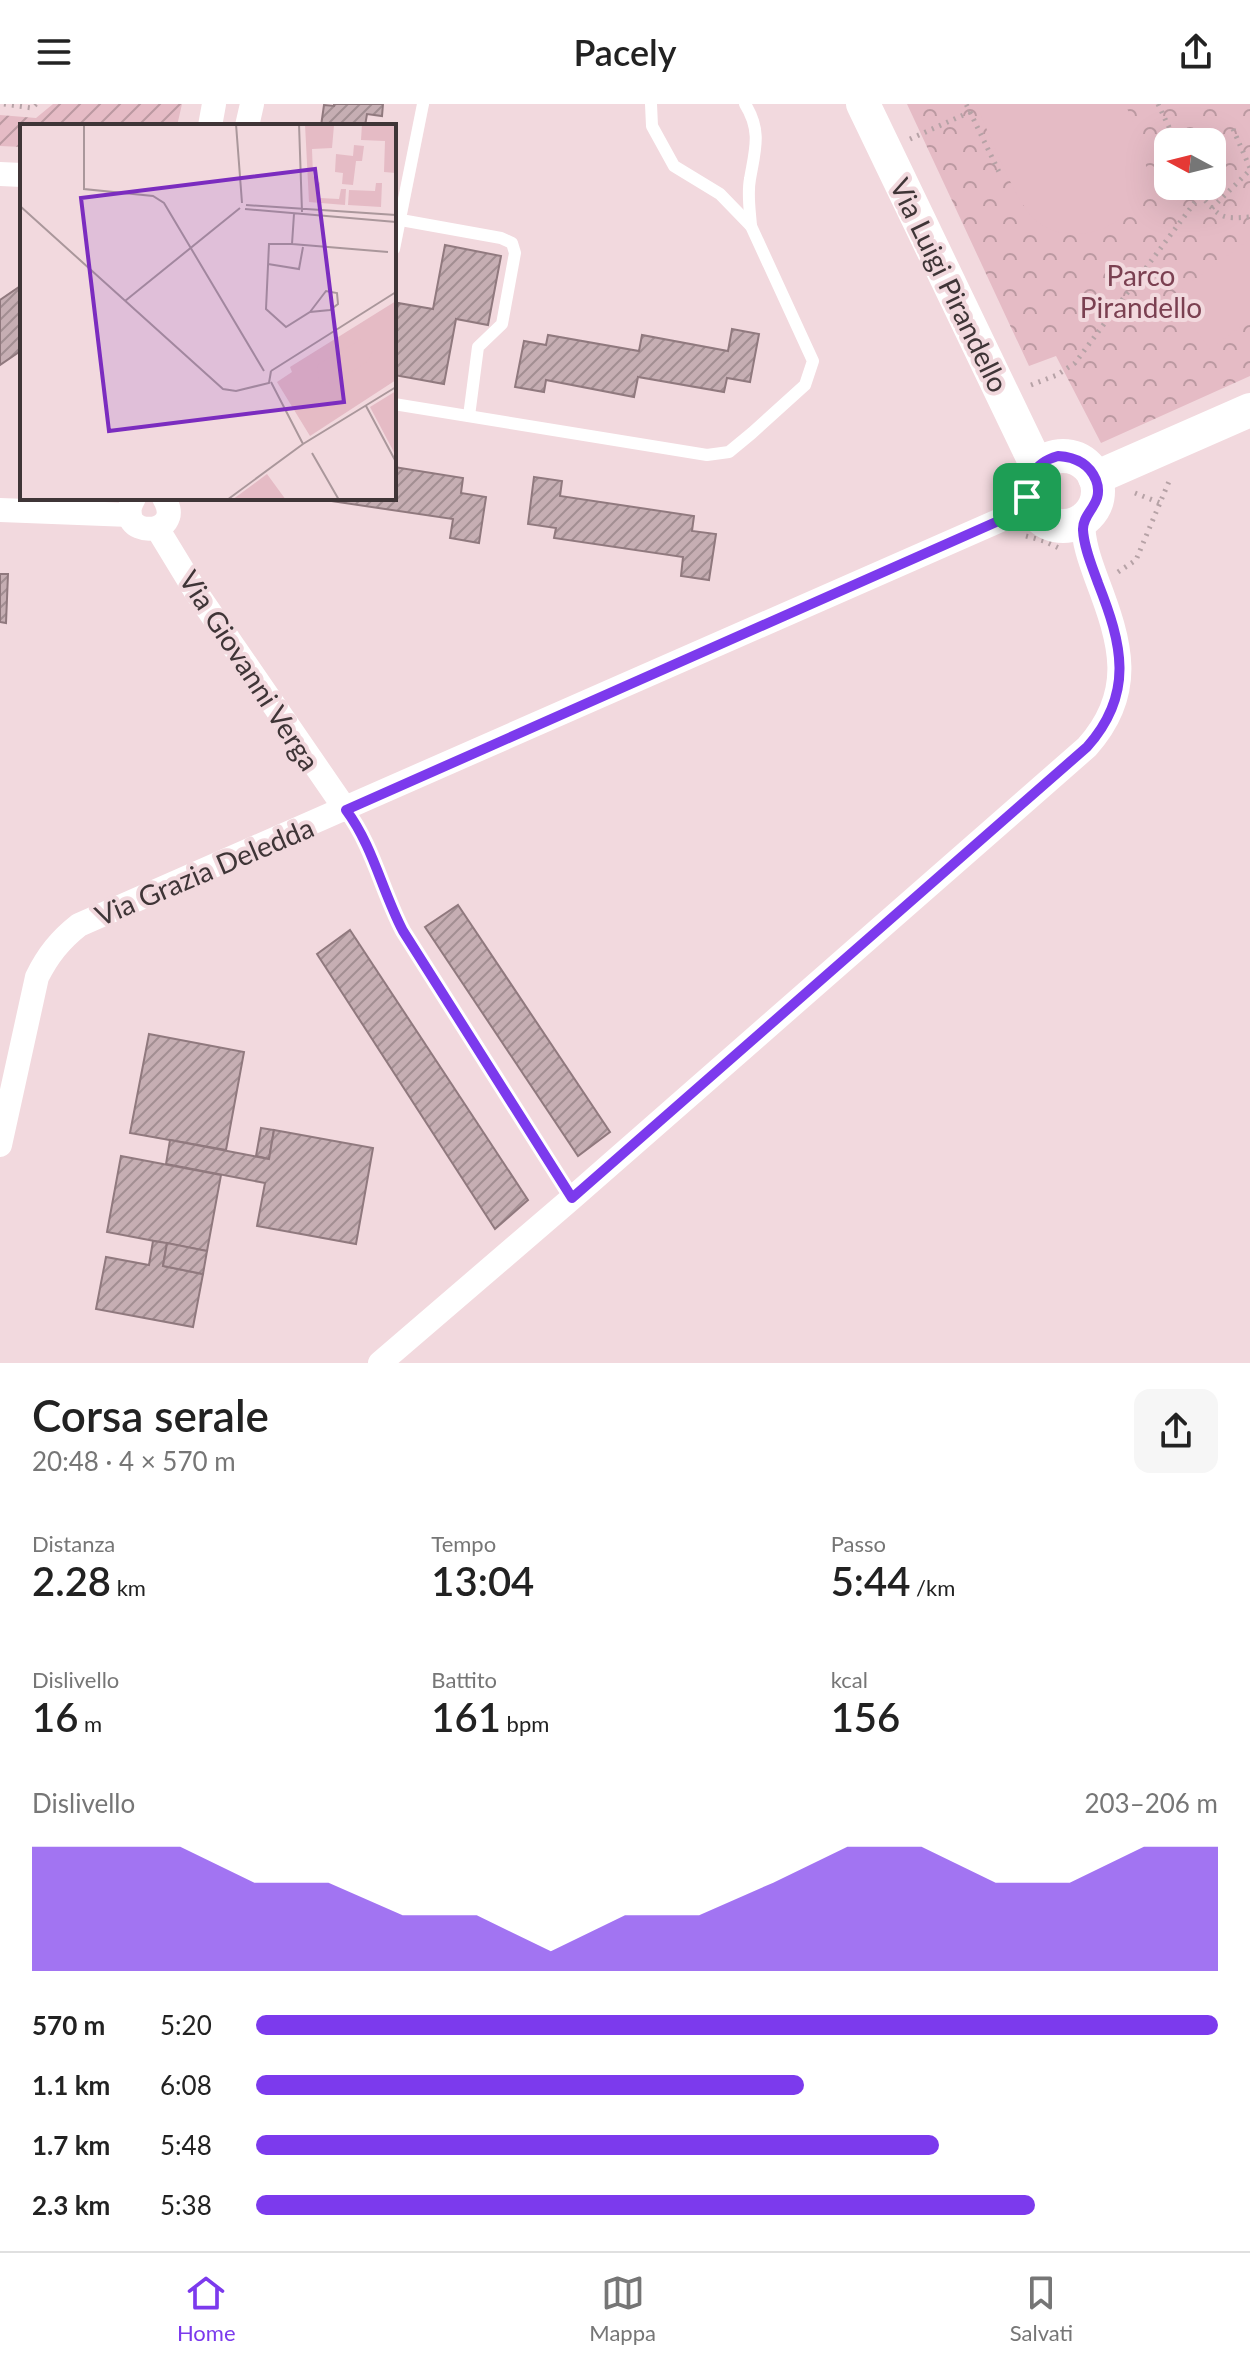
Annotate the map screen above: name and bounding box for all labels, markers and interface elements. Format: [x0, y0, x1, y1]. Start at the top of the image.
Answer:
icon: menu [32, 30, 76, 74]
text: Pacely [573, 30, 677, 74]
icon: share [1174, 30, 1218, 74]
inset map [20, 124, 396, 500]
north arrow [1154, 128, 1226, 200]
map controls [1154, 128, 1226, 200]
street label: Via Luigi Pirandello [884, 173, 1016, 397]
park label: Parco Pirandello [1080, 258, 1202, 324]
pin [993, 463, 1061, 531]
icon: arrive [1005, 475, 1049, 519]
street label: Via Giovanni Verga [173, 564, 327, 776]
street label: Via Grazia Deledda [90, 810, 318, 932]
text: Corsa serale [32, 1389, 269, 1441]
button: share [1134, 1389, 1218, 1473]
text: 20:48 · 4 × 570 m [32, 1445, 236, 1477]
text: Distanza [32, 1530, 115, 1557]
text: Tempo [431, 1530, 496, 1557]
text: Passo [831, 1530, 886, 1557]
text: 2.28 [32, 1557, 111, 1605]
text: 13:04 [431, 1557, 534, 1605]
text: 5:44 [831, 1557, 910, 1605]
text: km [111, 1574, 146, 1601]
text: /km [910, 1574, 955, 1601]
text: Dislivello [32, 1666, 119, 1693]
text: Battito [431, 1666, 497, 1693]
text: kcal [831, 1666, 868, 1693]
text: 16 [32, 1693, 78, 1741]
text: 161 [431, 1693, 501, 1741]
text: 156 [831, 1693, 900, 1741]
text: m [78, 1710, 102, 1737]
text: bpm [501, 1710, 549, 1737]
text: Dislivello [32, 1787, 135, 1819]
text: 203–206 m [1084, 1787, 1218, 1819]
text: 570 m [32, 2009, 105, 2041]
text: 5:20 [160, 2009, 212, 2041]
text: 1.1 km [32, 2069, 110, 2101]
text: 6:08 [160, 2069, 212, 2101]
text: 1.7 km [32, 2129, 110, 2161]
text: 5:48 [160, 2129, 212, 2161]
text: 2.3 km [32, 2189, 110, 2221]
text: 5:38 [160, 2189, 212, 2221]
tab: Home [177, 2271, 236, 2346]
tab: Mappa [589, 2271, 656, 2346]
tab: Salvati [1010, 2271, 1073, 2346]

